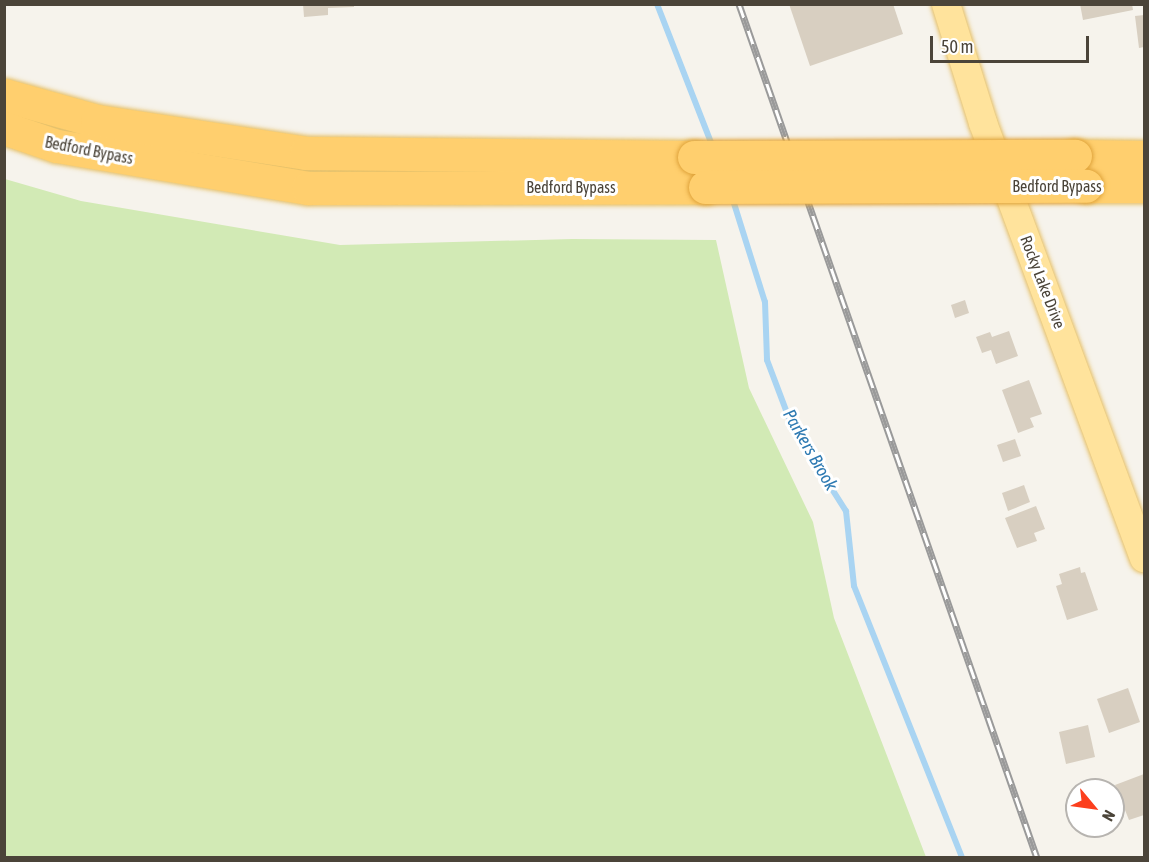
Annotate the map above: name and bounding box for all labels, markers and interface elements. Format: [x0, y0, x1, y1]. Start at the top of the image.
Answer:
scale bar [933, 24, 1092, 62]
text: 50 m [941, 36, 973, 57]
street label: Bedford Bypass [43, 132, 135, 168]
street label: Bedford Bypass [1012, 176, 1102, 196]
street label: Bedford Bypass [526, 177, 616, 197]
street label: Rocky Lake Drive [1016, 233, 1070, 331]
water label: Parkers Brook [778, 405, 842, 495]
north arrow [1065, 778, 1125, 838]
text: N [1099, 807, 1119, 824]

